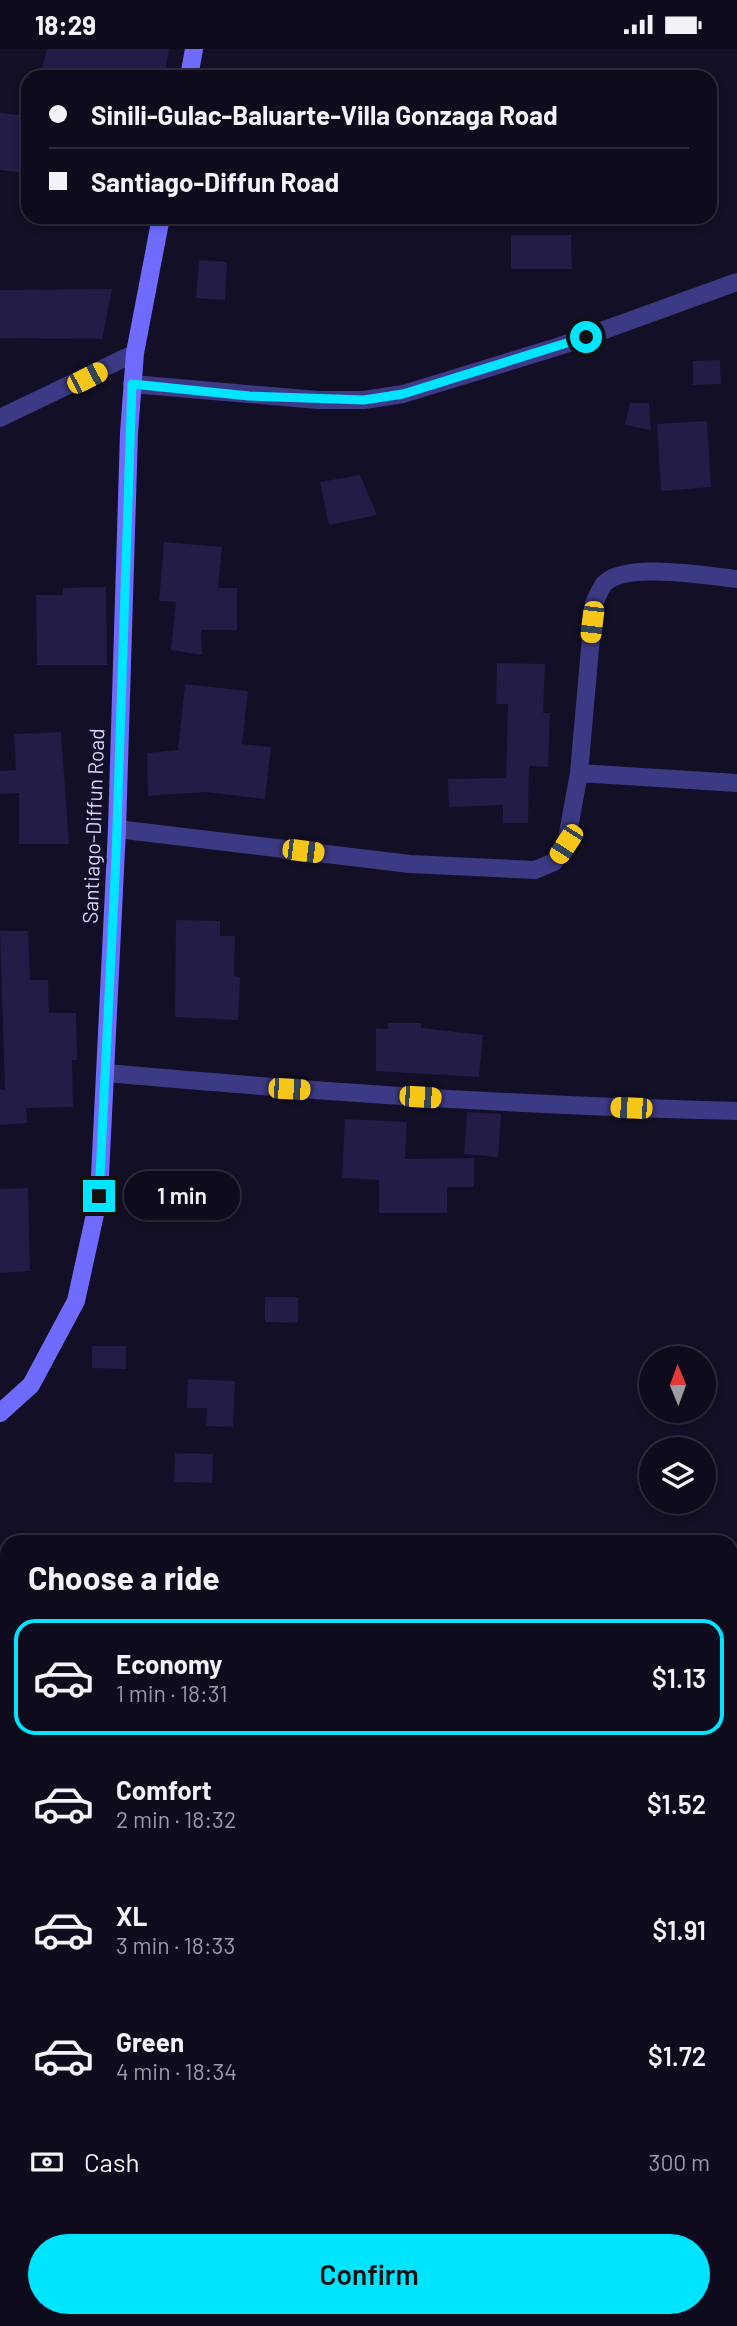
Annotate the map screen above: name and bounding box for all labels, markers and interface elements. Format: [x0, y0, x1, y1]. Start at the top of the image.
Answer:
text: 18:29 [35, 9, 96, 40]
text: Sinili-Gulac-Baluarte-Villa Gonzaga Road [91, 99, 558, 130]
text: Santiago-Diffun Road [91, 166, 339, 197]
route start [570, 321, 602, 353]
car [64, 359, 111, 397]
car [580, 600, 605, 644]
street label: Santiago-Diffun Road [77, 728, 108, 924]
car [546, 821, 587, 867]
car [281, 838, 326, 864]
car [268, 1077, 311, 1101]
car [399, 1085, 442, 1109]
car [610, 1097, 653, 1119]
callout: 1 min [124, 1171, 239, 1221]
route end [83, 1180, 115, 1212]
text: 1 min [157, 1181, 207, 1209]
north arrow [639, 1346, 716, 1423]
map controls [639, 1346, 716, 1514]
button: layers [639, 1437, 716, 1514]
text: Choose a ride [28, 1558, 220, 1596]
icon: car [32, 1646, 95, 1709]
text: Economy [116, 1648, 222, 1679]
text: $1.13 [652, 1662, 706, 1693]
text: 1 min · 18:31 [116, 1679, 228, 1707]
icon: car [32, 1772, 95, 1835]
text: Comfort [116, 1774, 212, 1805]
text: $1.52 [647, 1788, 706, 1819]
text: 2 min · 18:32 [116, 1805, 236, 1833]
icon: car [32, 1898, 95, 1961]
text: XL [116, 1900, 147, 1931]
text: $1.91 [653, 1914, 706, 1945]
text: 3 min · 18:33 [116, 1931, 235, 1959]
icon: car [32, 2024, 95, 2087]
text: Green [116, 2026, 184, 2057]
text: $1.72 [648, 2040, 706, 2071]
text: 4 min · 18:34 [116, 2057, 237, 2085]
icon: cash [28, 2143, 66, 2181]
text: Cash [84, 2146, 139, 2177]
text: 300 m [649, 2148, 710, 2176]
button: Confirm [28, 2234, 710, 2314]

